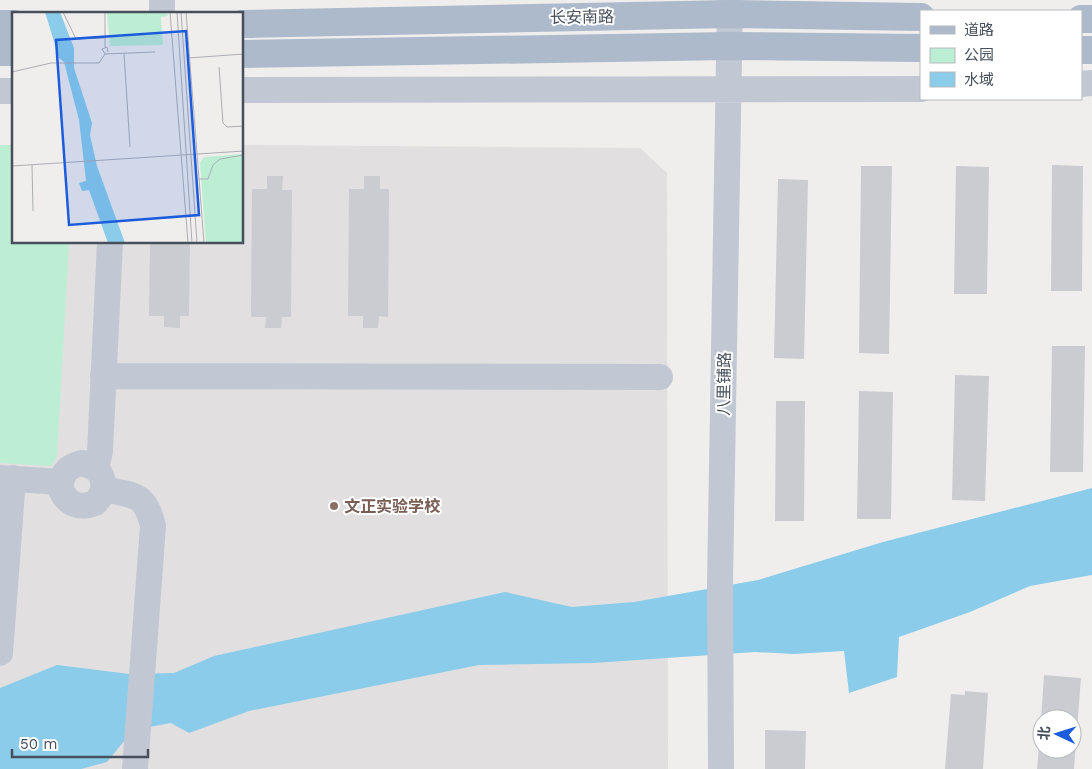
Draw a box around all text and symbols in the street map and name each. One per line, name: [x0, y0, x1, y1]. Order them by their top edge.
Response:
street label: 长安南路: [550, 7, 614, 27]
legend: [920, 10, 1082, 100]
inset map: [12, 12, 244, 244]
text: 道路: [964, 21, 994, 39]
text: 公园: [964, 46, 994, 64]
text: 水域: [964, 71, 994, 89]
street label: 八里铺路: [714, 352, 734, 416]
place label: 文正实验学校: [344, 497, 441, 516]
marker: 文正实验学校: [328, 500, 340, 512]
north arrow: [1032, 709, 1082, 759]
scale bar: [12, 726, 149, 758]
text: 北: [1036, 726, 1053, 741]
text: 50 m: [20, 735, 57, 753]

